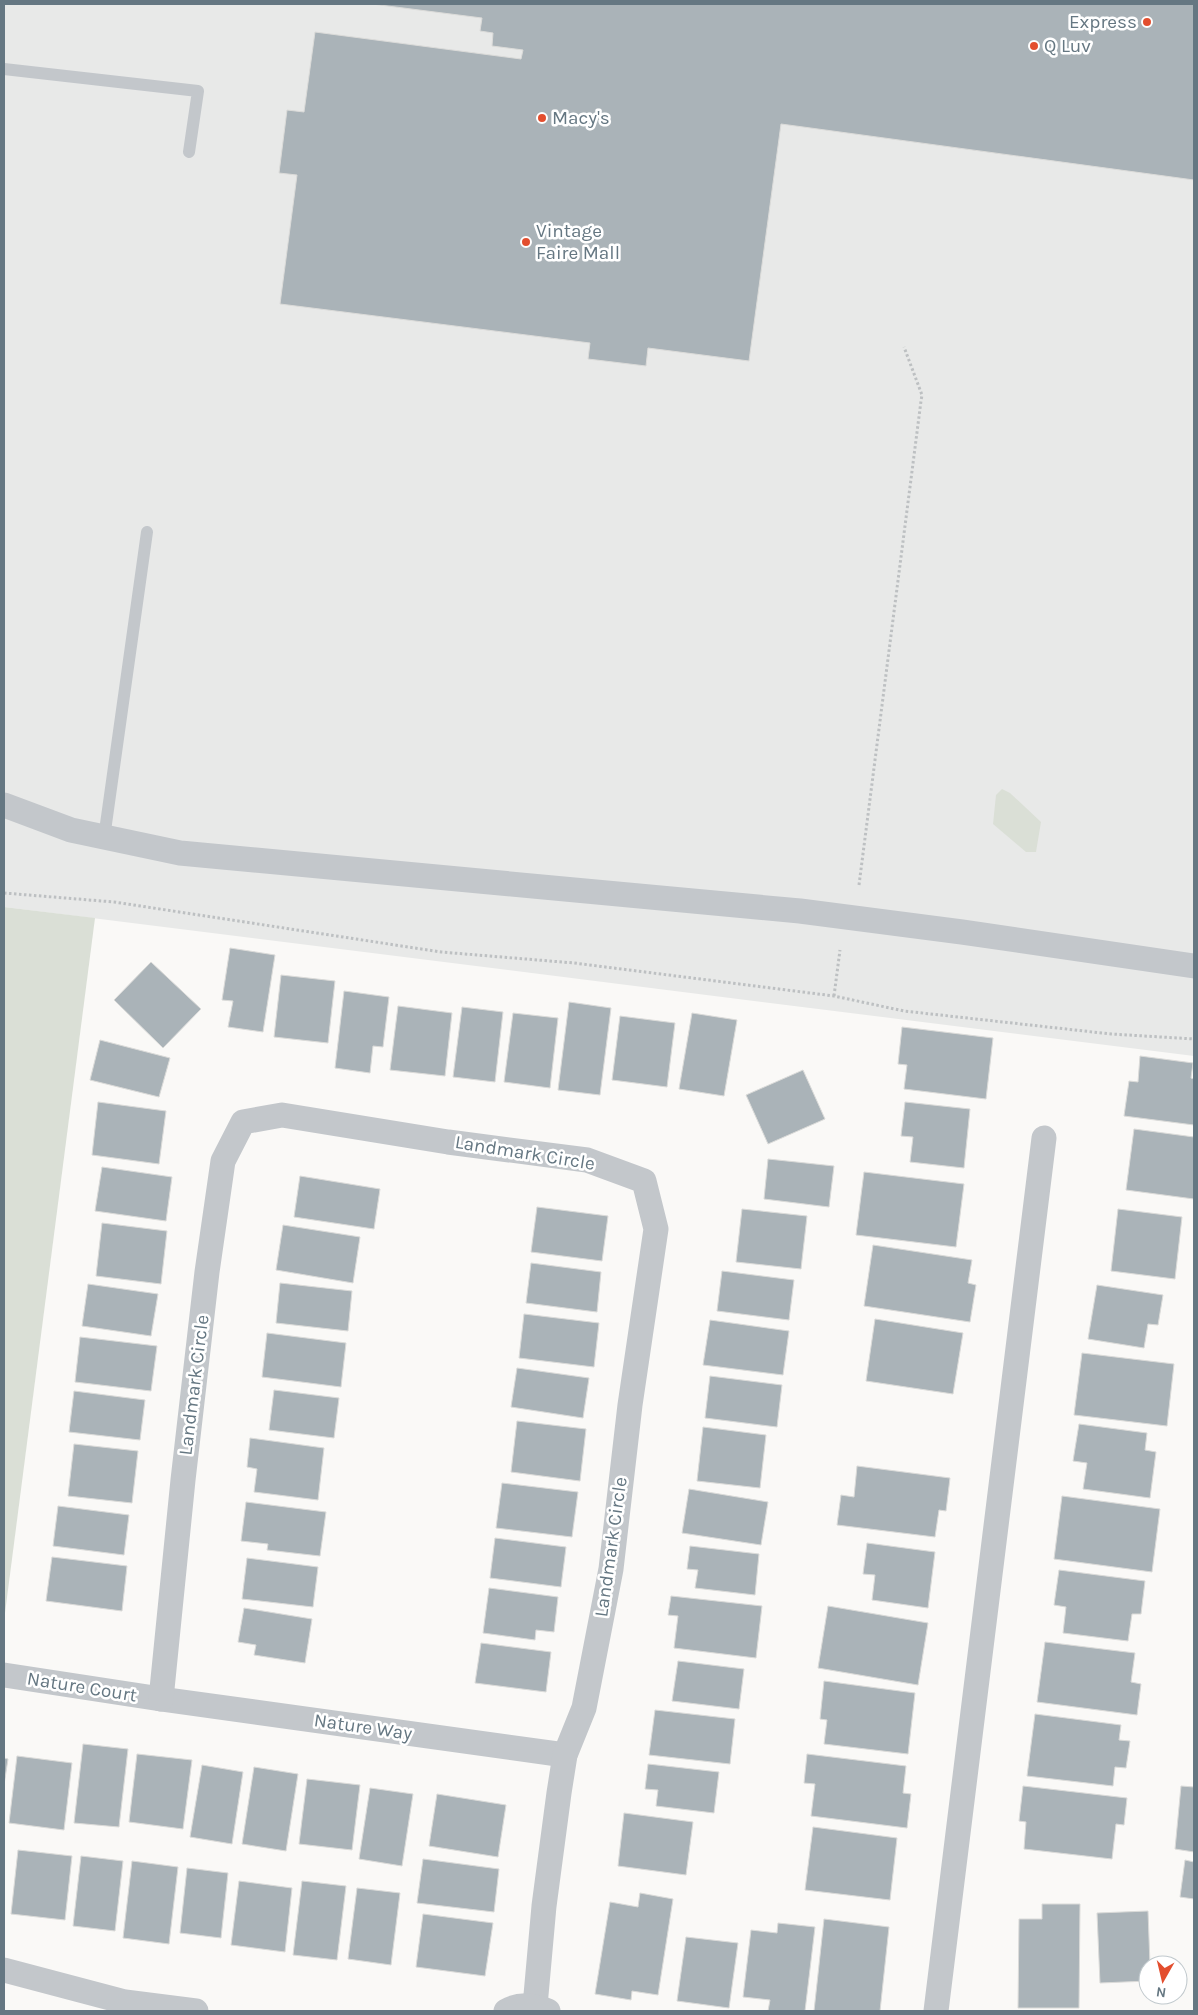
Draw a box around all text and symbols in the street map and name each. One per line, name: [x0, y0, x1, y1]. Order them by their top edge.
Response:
place label: Express: [1069, 11, 1137, 33]
marker: Express: [1141, 16, 1153, 28]
place label: Q Luv: [1044, 35, 1091, 57]
marker: Q Luv: [1028, 40, 1040, 52]
place label: Macy's: [552, 107, 610, 129]
marker: Macy's: [536, 112, 548, 124]
place label: Vintage Faire Mall: [536, 220, 620, 264]
marker: Vintage Faire Mall: [520, 236, 532, 248]
street label: Landmark Circle: [453, 1131, 597, 1175]
street label: Landmark Circle: [174, 1313, 214, 1457]
street label: Landmark Circle: [590, 1475, 632, 1619]
street label: Nature Court: [26, 1667, 138, 1707]
street label: Nature Way: [312, 1709, 414, 1745]
north arrow: [1138, 1955, 1188, 2005]
text: N: [1155, 1983, 1167, 2001]

